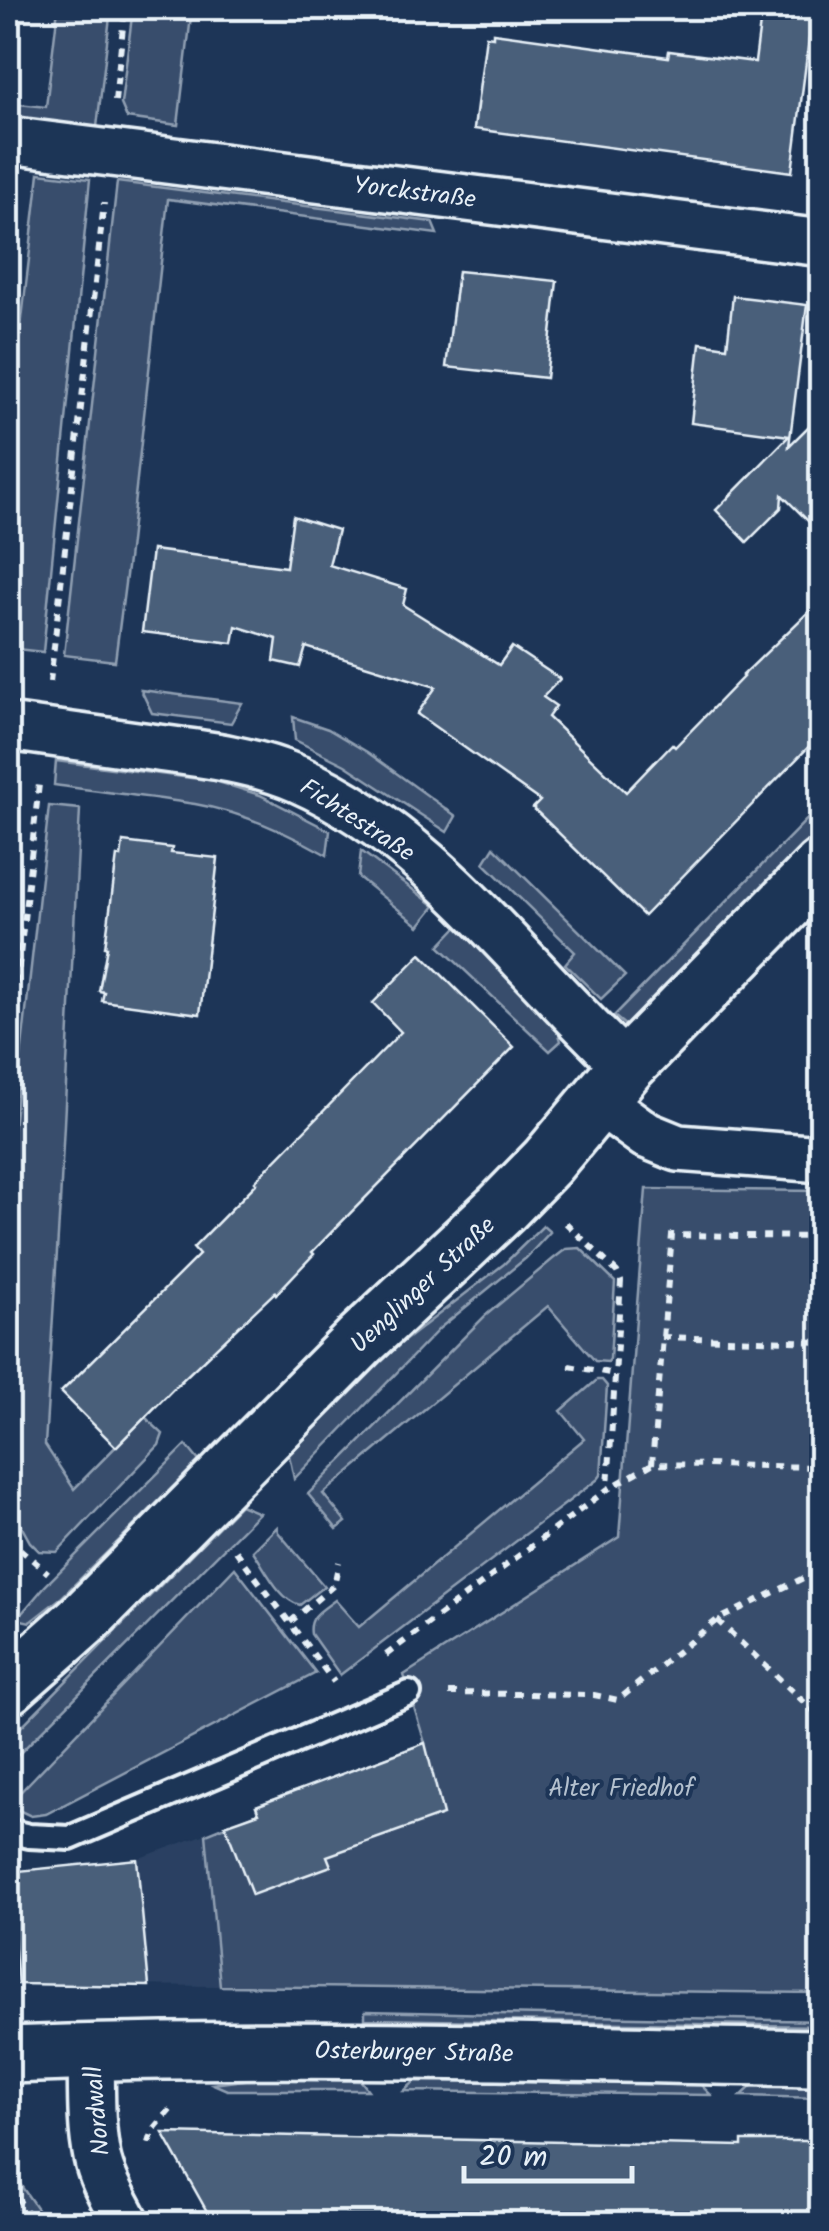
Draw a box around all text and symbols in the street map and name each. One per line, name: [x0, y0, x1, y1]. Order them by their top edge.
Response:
street label: Yorckstraße: [351, 166, 478, 220]
street label: Fichtestraße: [291, 768, 423, 873]
street label: Uenglinger Straße: [341, 1207, 505, 1364]
park label: Alter Friedhof: [548, 1769, 696, 1809]
street label: Osterburger Straße: [314, 2031, 514, 2075]
street label: Nordwall: [74, 2064, 122, 2157]
scale bar: [464, 2121, 632, 2183]
text: 20 m: [479, 2134, 547, 2182]

